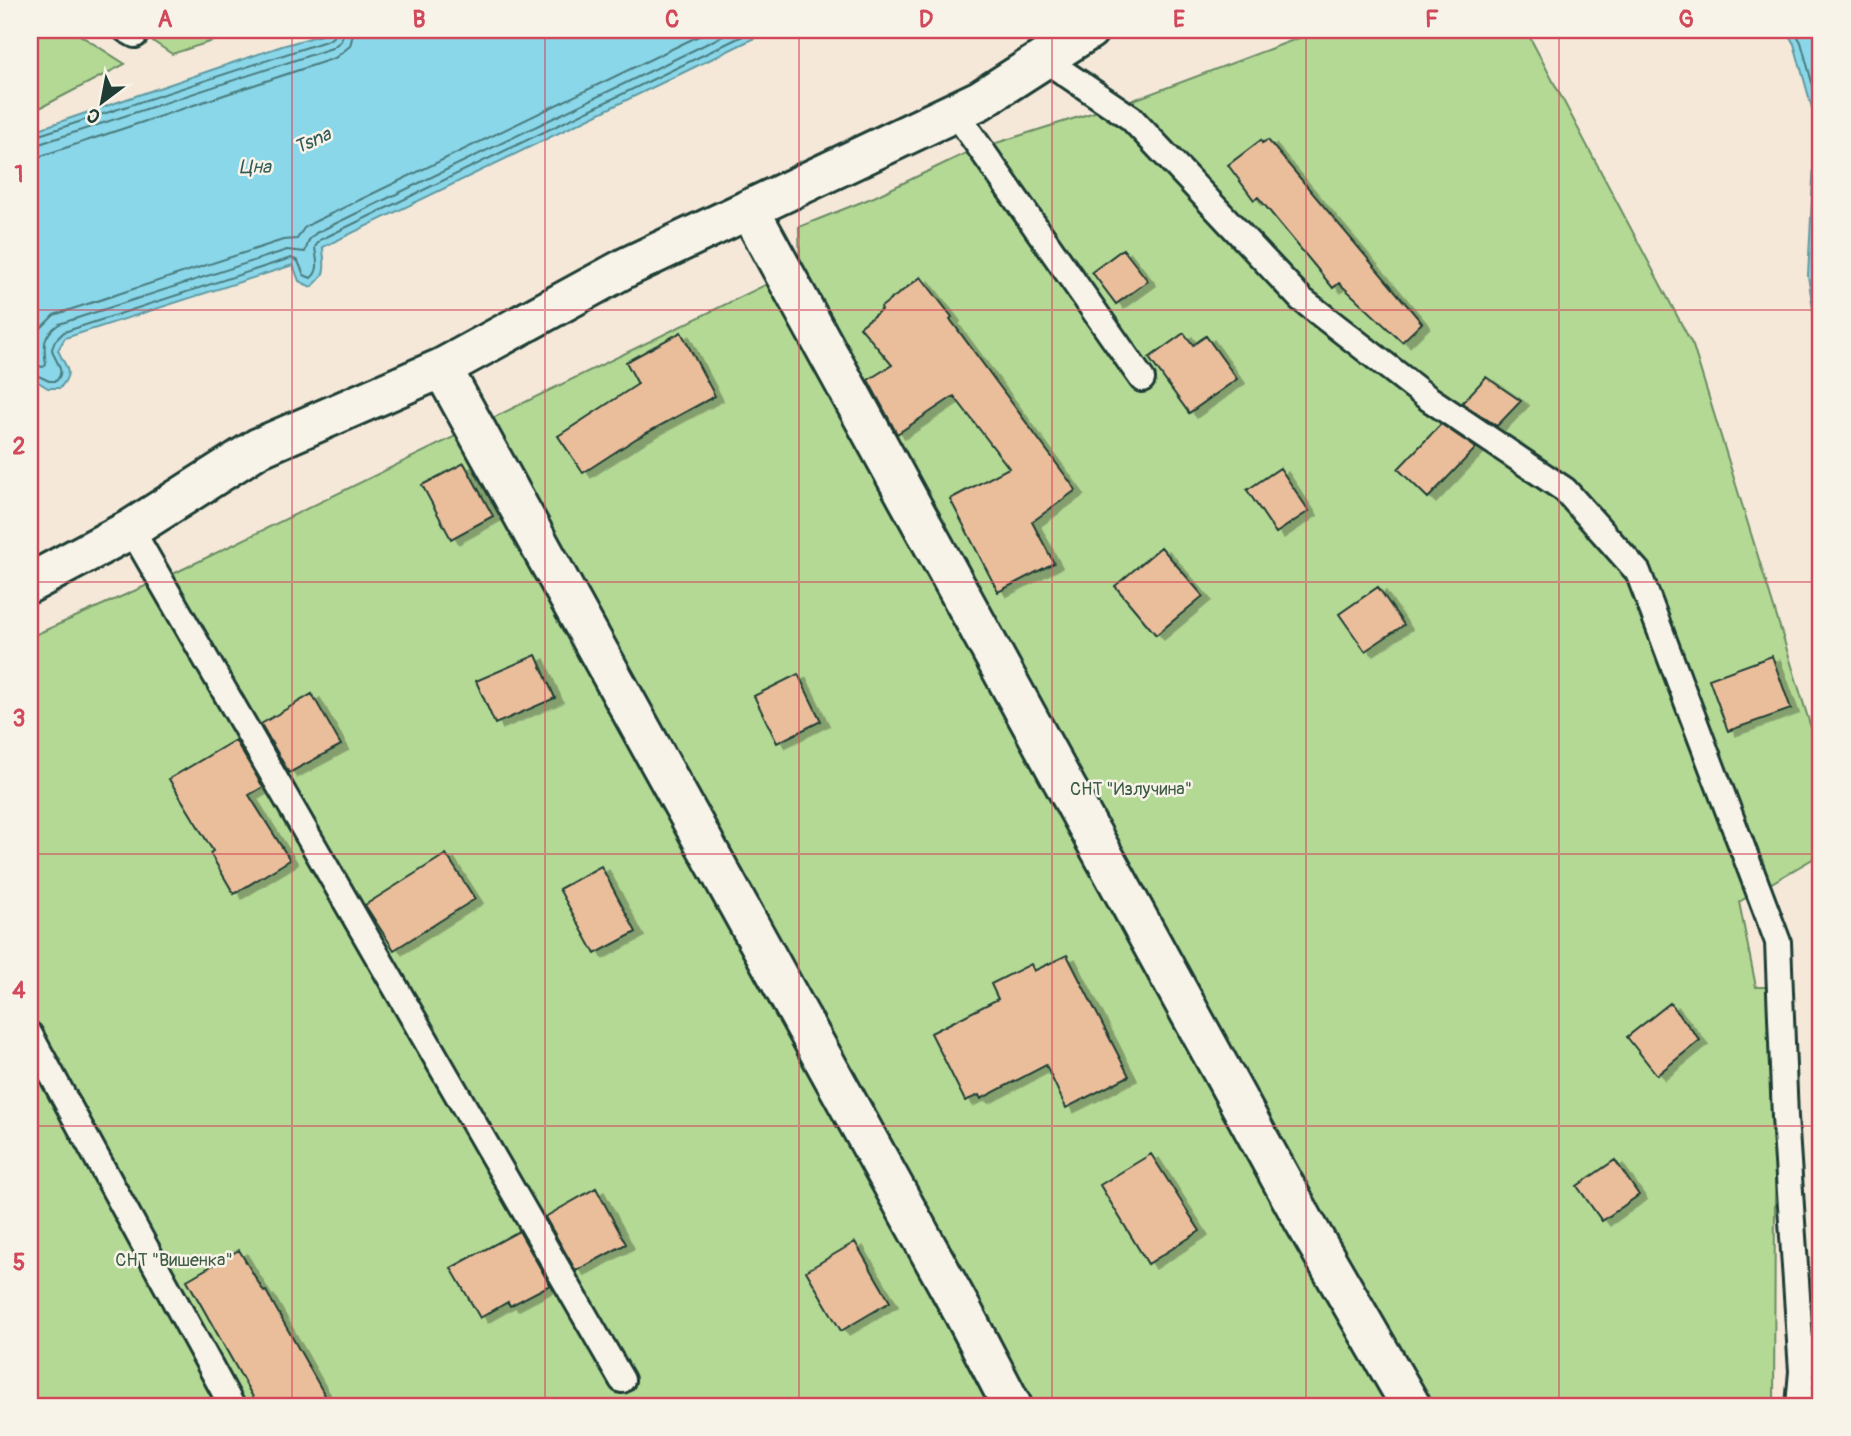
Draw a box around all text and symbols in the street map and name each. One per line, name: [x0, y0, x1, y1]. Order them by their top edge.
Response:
text: A: [158, 5, 173, 34]
text: B: [412, 5, 426, 34]
text: C: [665, 5, 679, 34]
text: D: [919, 5, 933, 34]
text: E: [1173, 5, 1185, 34]
text: F: [1425, 5, 1439, 34]
text: G: [1678, 5, 1694, 34]
north arrow: [66, 66, 136, 136]
text: С: [82, 102, 105, 129]
water label: Tsna: [290, 122, 336, 160]
water label: Цна: [239, 155, 272, 179]
text: 1: [15, 160, 24, 189]
text: 2: [13, 432, 26, 461]
text: 3: [13, 704, 25, 733]
park label: СНТ "Излучина": [1070, 778, 1192, 801]
text: 4: [12, 976, 26, 1005]
text: 5: [13, 1248, 25, 1277]
park label: СНТ "Вишенка": [115, 1249, 233, 1272]

